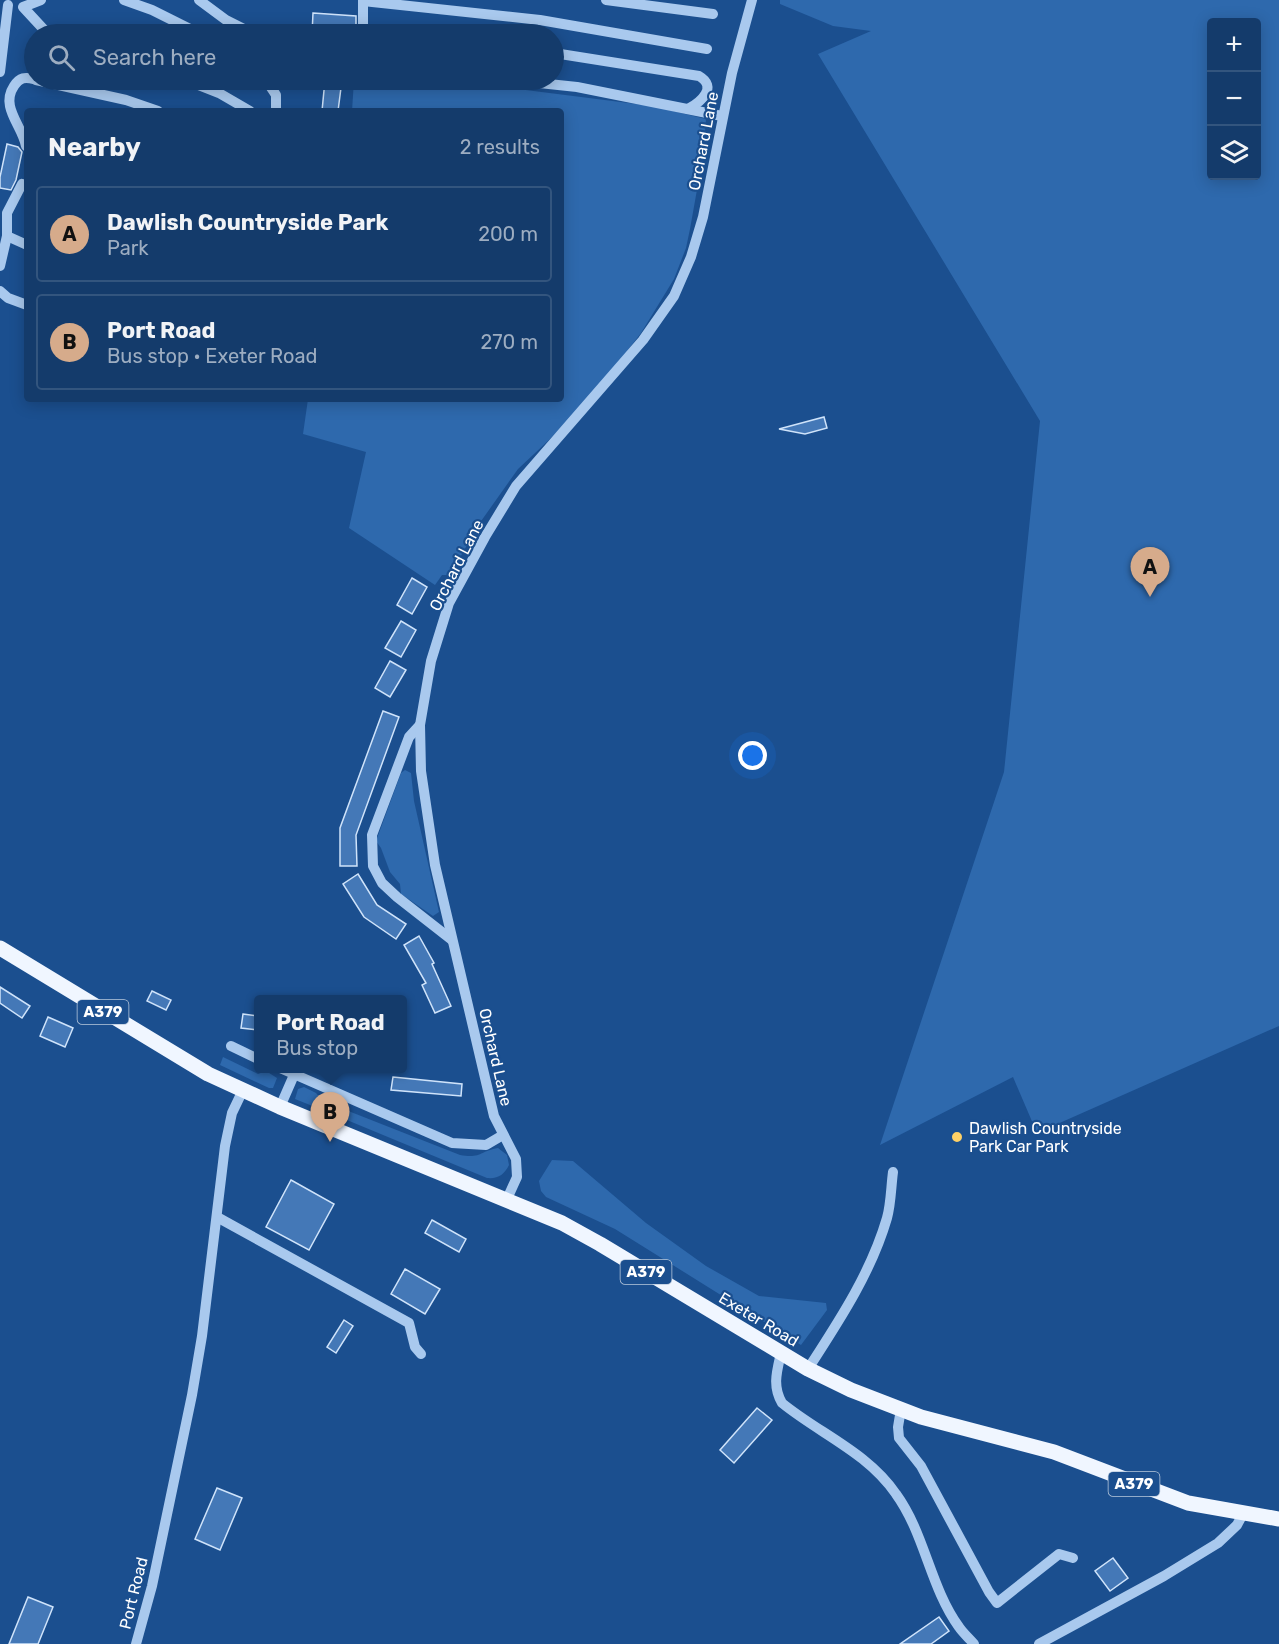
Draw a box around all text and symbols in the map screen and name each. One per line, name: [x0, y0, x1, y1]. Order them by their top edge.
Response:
map controls: [1207, 18, 1261, 180]
button: +: [1207, 18, 1261, 72]
search box: [24, 24, 564, 90]
icon: search: [45, 41, 78, 74]
text: Search here: [93, 44, 216, 71]
button: −: [1207, 72, 1261, 126]
street label: Orchard Lane: [685, 90, 722, 192]
button: layers: [1207, 126, 1261, 180]
text: Nearby: [48, 132, 141, 163]
text: 2 results: [460, 135, 540, 159]
text: Dawlish Countryside Park: [107, 209, 388, 236]
text: A: [62, 222, 77, 246]
text: 200 m: [478, 222, 538, 246]
text: Park: [107, 236, 149, 260]
text: Port Road: [107, 317, 215, 344]
text: B: [62, 330, 77, 354]
text: 270 m: [481, 330, 538, 354]
text: Bus stop · Exeter Road: [107, 344, 318, 368]
street label: Orchard Lane: [425, 516, 488, 614]
pin: A: [1130, 548, 1170, 597]
your location: [738, 741, 767, 770]
popup: [254, 995, 407, 1073]
road number: A379: [78, 1000, 128, 1024]
street label: Orchard Lane: [475, 1006, 516, 1108]
text: Port Road: [276, 1009, 385, 1036]
text: Bus stop: [276, 1036, 358, 1060]
pin: B: [310, 1092, 350, 1142]
place label: Dawlish Countryside Park Car Park: [969, 1119, 1122, 1156]
marker: Dawlish Countryside Park Car Park: [950, 1130, 964, 1144]
road number: A379: [620, 1260, 672, 1284]
street label: Exeter Road: [715, 1288, 802, 1351]
road number: A379: [1108, 1472, 1160, 1496]
street label: Port Road: [115, 1555, 152, 1631]

